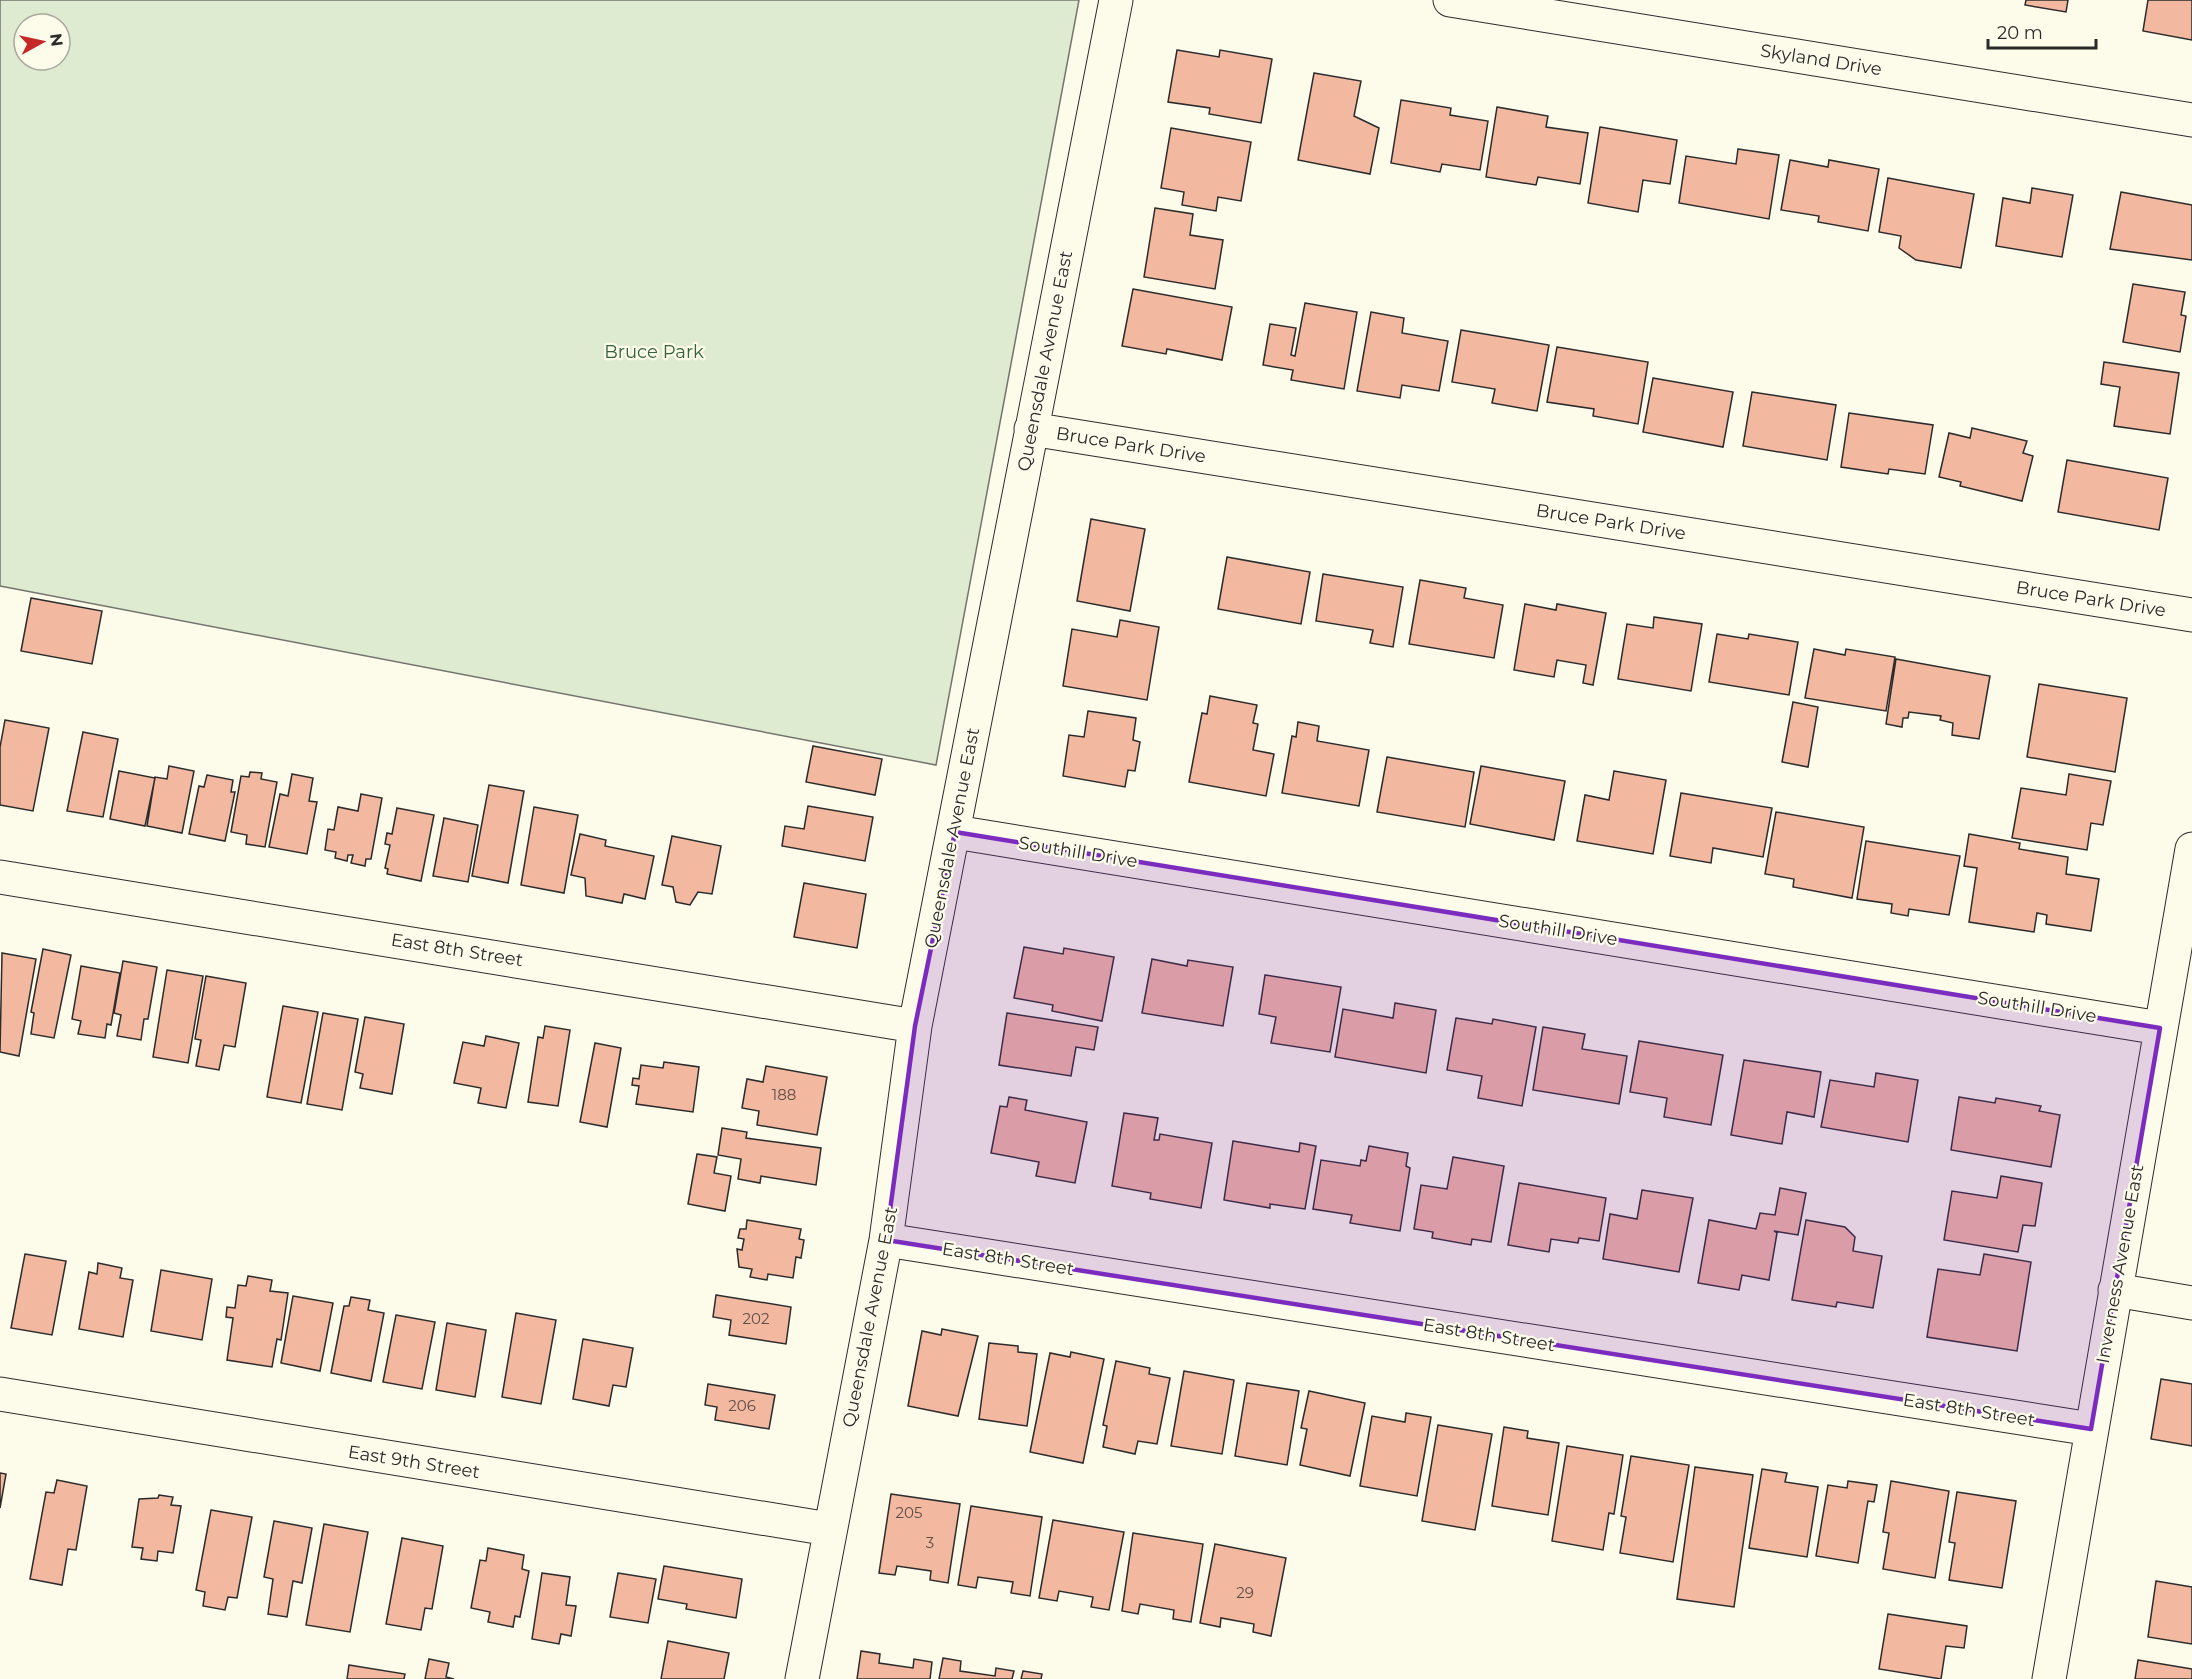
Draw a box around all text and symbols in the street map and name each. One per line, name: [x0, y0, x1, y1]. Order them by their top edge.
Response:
north arrow: [12, 12, 72, 72]
scale bar: [1988, 12, 2096, 50]
text: 20 m: [1997, 22, 2043, 44]
text: N: [46, 32, 67, 48]
street label: Skyland Drive: [1759, 40, 1884, 80]
street label: Queensdale Avenue East: [1013, 249, 1077, 473]
park label: Bruce Park: [604, 341, 704, 363]
street label: Bruce Park Drive: [1054, 422, 1208, 468]
street label: Bruce Park Drive: [1534, 499, 1688, 545]
street label: Bruce Park Drive: [2014, 576, 2168, 622]
street label: Queensdale Avenue East: [920, 726, 984, 950]
street label: Southill Drive: [1017, 832, 1139, 872]
street label: Southill Drive: [1497, 910, 1619, 950]
street label: East 8th Street: [389, 929, 525, 971]
street label: Southill Drive: [1976, 987, 2098, 1027]
house number: 188: [772, 1085, 796, 1104]
street label: Inverness Avenue East: [2092, 1163, 2148, 1365]
street label: Queensdale Avenue East: [838, 1205, 902, 1429]
street label: East 8th Street: [940, 1238, 1076, 1280]
house number: 202: [743, 1309, 769, 1328]
street label: East 8th Street: [1421, 1314, 1557, 1356]
street label: East 8th Street: [1901, 1389, 2037, 1431]
house number: 206: [728, 1396, 756, 1415]
street label: East 9th Street: [347, 1441, 481, 1483]
house number: 205: [896, 1503, 922, 1522]
house number: 3: [926, 1533, 934, 1552]
house number: 29: [1236, 1583, 1254, 1602]

